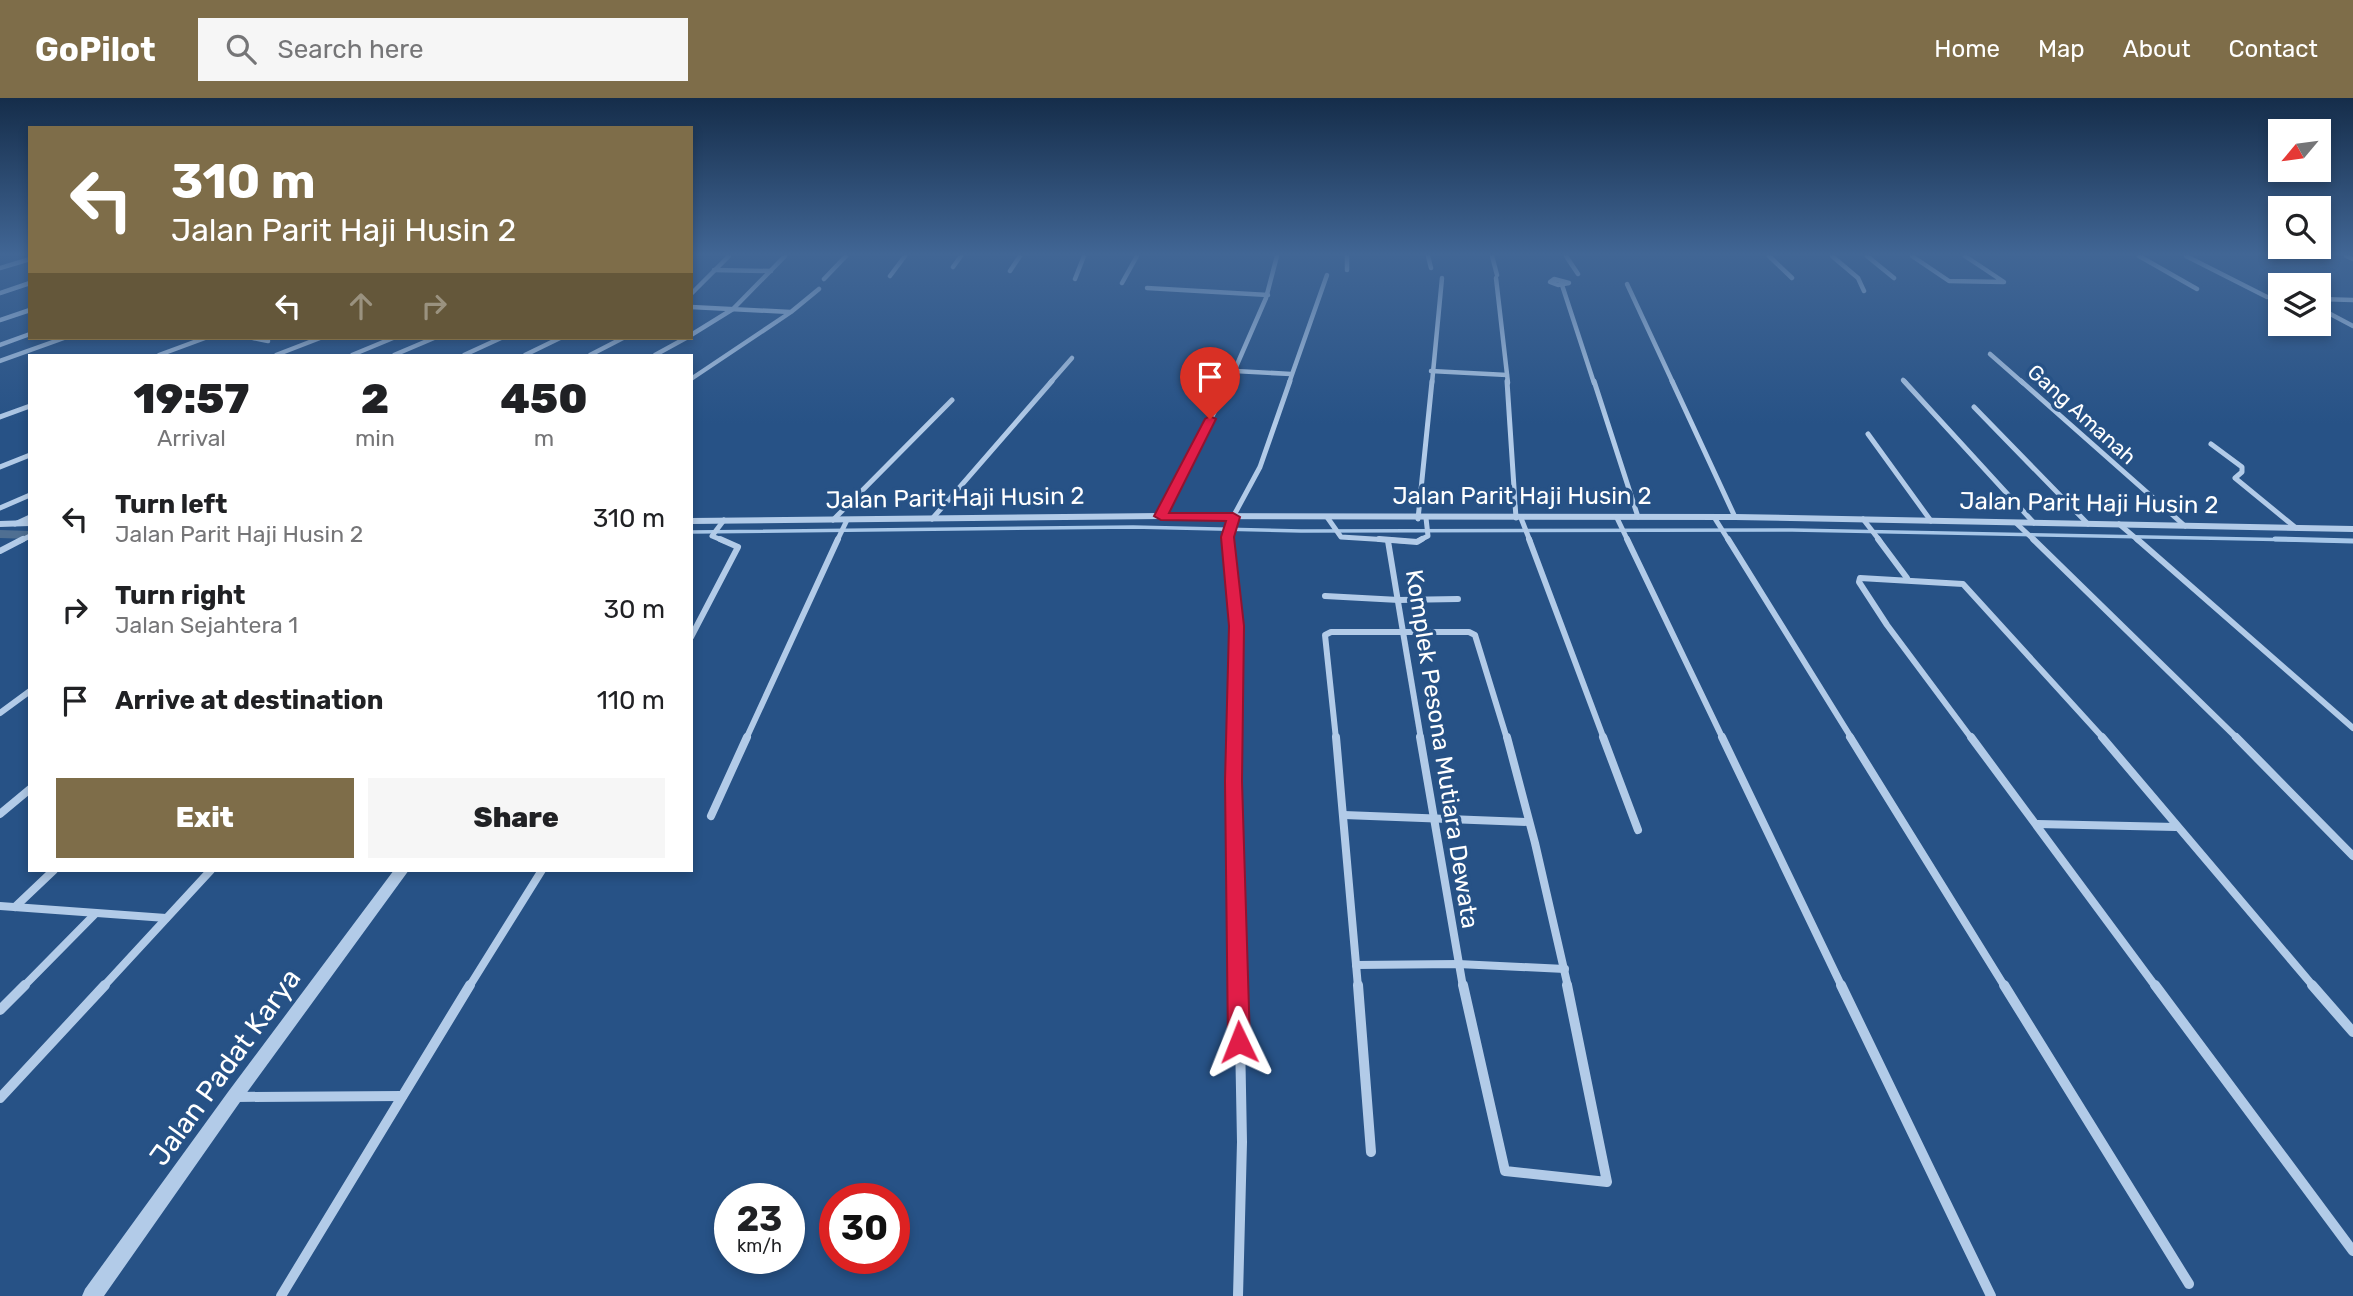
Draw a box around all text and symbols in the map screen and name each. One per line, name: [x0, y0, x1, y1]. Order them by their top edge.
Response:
search box: [198, 18, 688, 81]
text: GoPilot: [35, 30, 156, 69]
icon: search: [222, 30, 260, 68]
text: Search here: [278, 34, 423, 65]
text: Home: [1934, 35, 2000, 63]
text: Map: [2038, 35, 2085, 63]
text: About: [2123, 35, 2191, 63]
text: Contact: [2229, 35, 2318, 63]
north arrow: [2268, 119, 2331, 182]
map controls: [2268, 119, 2331, 336]
text: 310 m: [171, 152, 316, 210]
icon: left: [56, 154, 147, 245]
button: search: [2268, 196, 2331, 259]
text: Jalan Parit Haji Husin 2: [171, 211, 516, 249]
button: layers: [2268, 273, 2331, 336]
icon: left: [269, 287, 307, 325]
icon: ahead: [342, 287, 380, 325]
icon: right: [415, 287, 453, 325]
pin: [1180, 347, 1240, 419]
icon: arrive: [1191, 358, 1229, 396]
street label: Gang Amanah: [2023, 359, 2141, 469]
text: 19:57: [133, 374, 249, 424]
text: 2: [361, 374, 389, 424]
text: 450: [500, 374, 588, 424]
text: Arrival: [157, 424, 226, 452]
text: min: [355, 424, 395, 452]
text: m: [534, 424, 554, 452]
street label: Jalan Parit Haji Husin 2: [825, 482, 1085, 514]
street label: Jalan Parit Haji Husin 2: [1392, 482, 1652, 510]
street label: Jalan Parit Haji Husin 2: [1959, 487, 2219, 519]
text: Turn left: [115, 489, 227, 520]
icon: left: [56, 500, 94, 538]
text: 310 m: [593, 503, 665, 534]
text: Jalan Parit Haji Husin 2: [115, 520, 363, 548]
street label: Komplek Pesona Mutiara Dewata: [1400, 567, 1484, 931]
text: Turn right: [115, 580, 245, 611]
icon: right: [56, 591, 94, 629]
text: 30 m: [603, 594, 665, 625]
text: Jalan Sejahtera 1: [115, 611, 298, 639]
icon: arrive: [56, 682, 94, 720]
text: Arrive at destination: [115, 685, 383, 716]
text: 110 m: [597, 685, 665, 716]
button: Exit: [56, 778, 354, 858]
button: Share: [368, 778, 665, 858]
street label: Jalan Padat Karya: [143, 962, 307, 1172]
position arrow: [1202, 1005, 1276, 1079]
speed limit sign: 30: [819, 1183, 910, 1274]
text: 23: [737, 1198, 782, 1240]
text: km/h: [737, 1235, 782, 1257]

